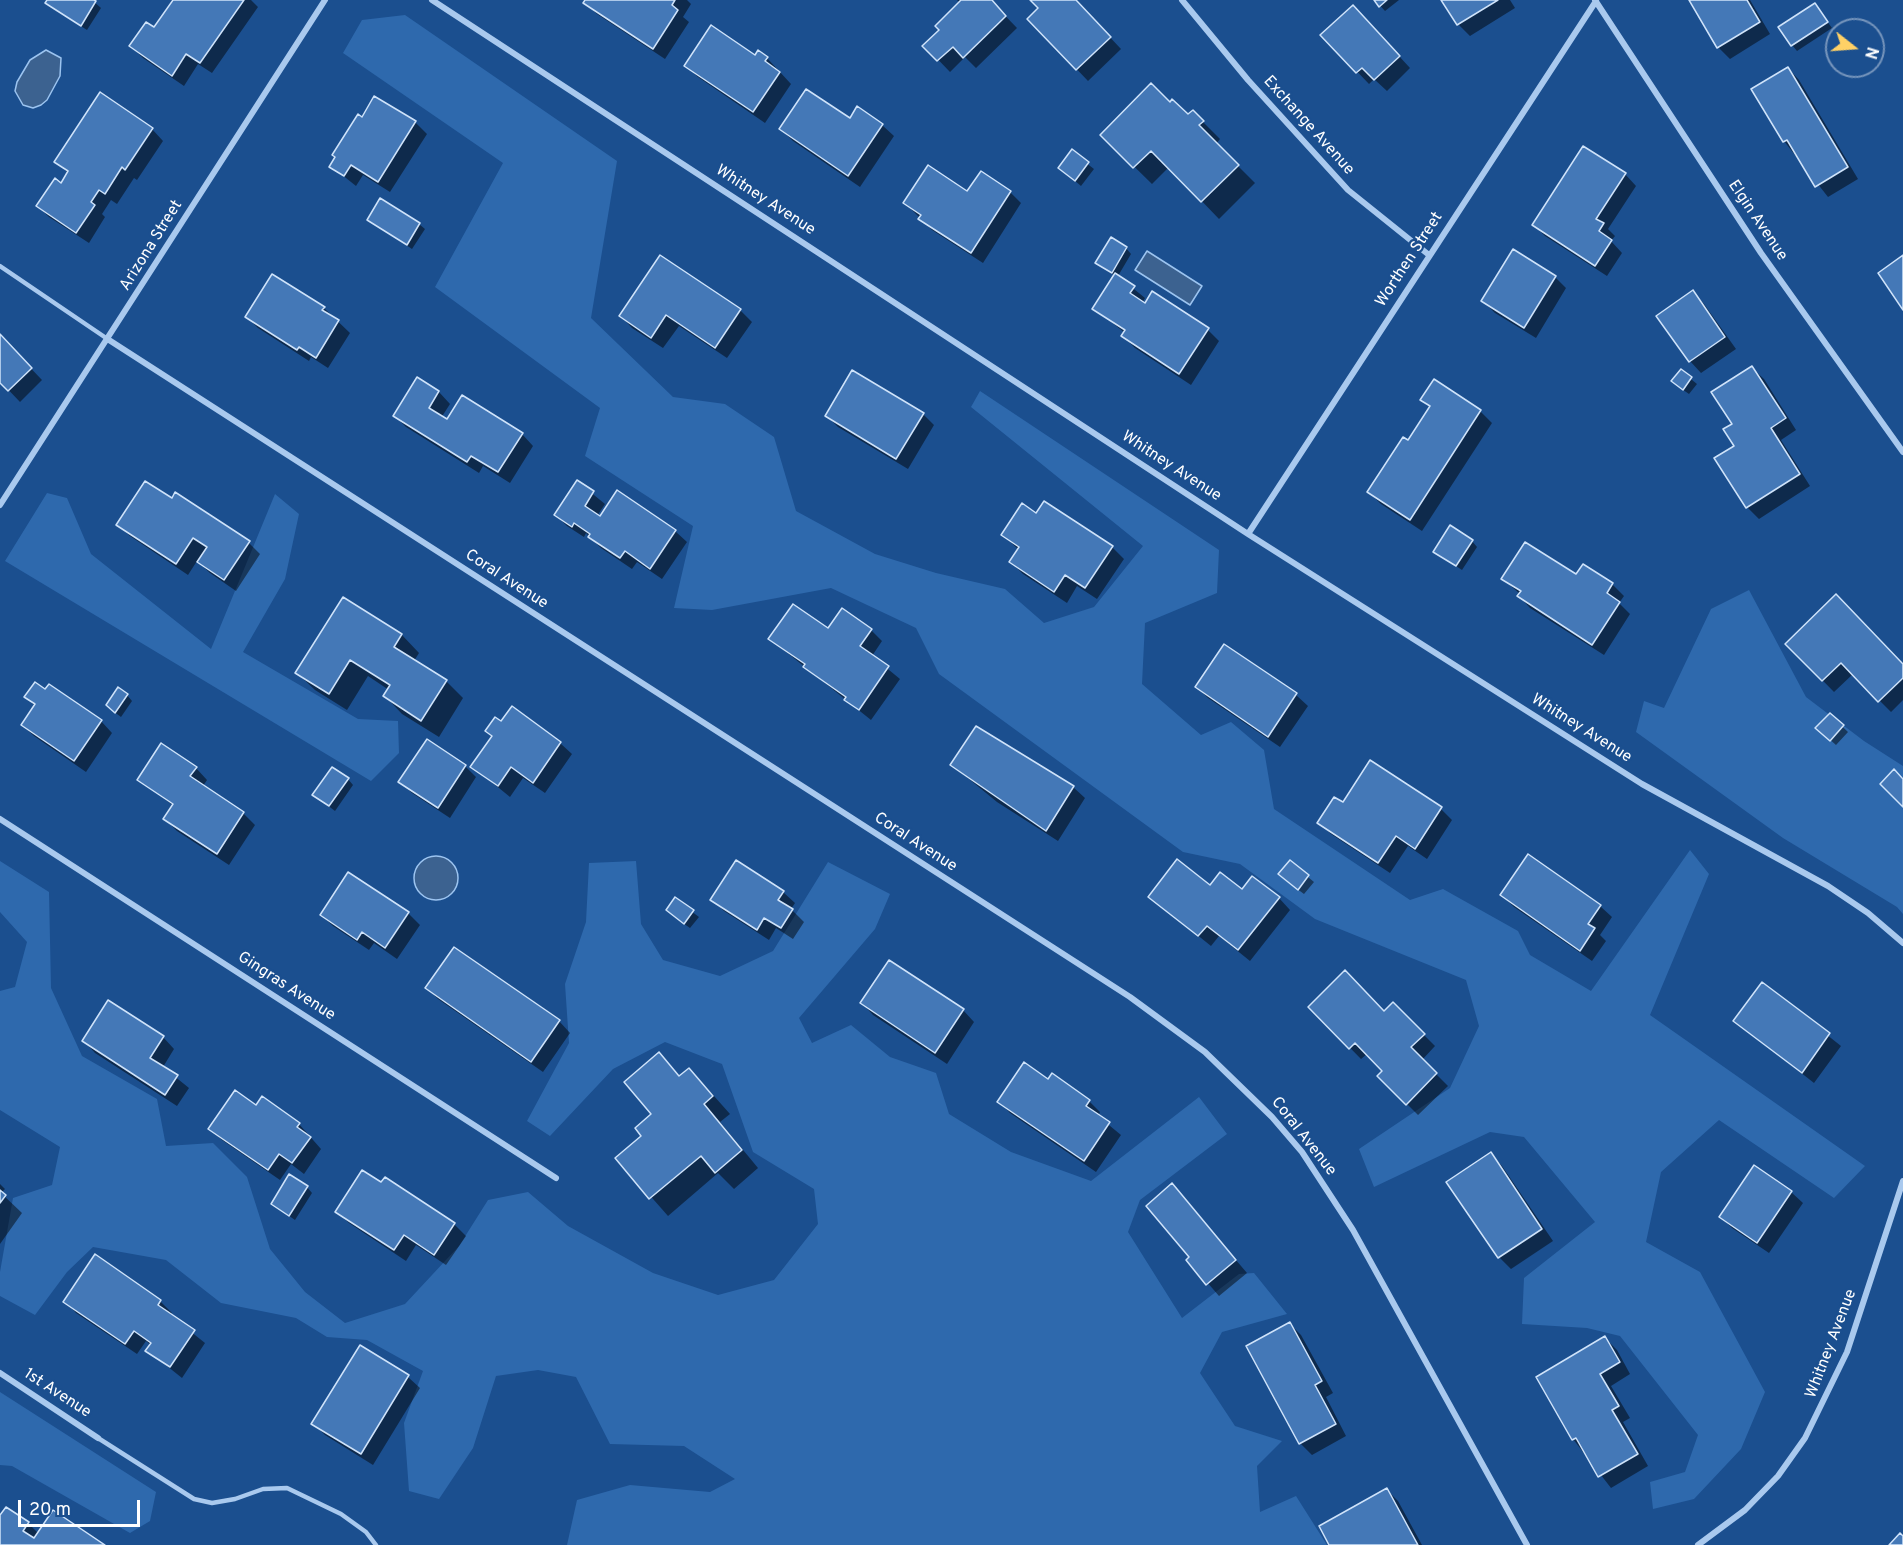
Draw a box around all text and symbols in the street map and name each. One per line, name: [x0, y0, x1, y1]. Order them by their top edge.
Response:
north arrow: [1825, 18, 1885, 78]
text: N: [1859, 44, 1882, 61]
street label: Exchange Avenue: [1258, 72, 1358, 180]
street label: Whitney Avenue: [711, 162, 819, 240]
street label: Elgin Avenue: [1723, 177, 1791, 265]
street label: Arizona Street: [117, 197, 187, 295]
street label: Worthen Street: [1372, 209, 1448, 311]
street label: Whitney Avenue: [1117, 428, 1225, 506]
street label: Coral Avenue: [461, 546, 551, 614]
street label: Whitney Avenue: [1527, 690, 1635, 768]
street label: Coral Avenue: [870, 809, 960, 877]
street label: Gingras Avenue: [234, 948, 338, 1026]
street label: Coral Avenue: [1266, 1094, 1340, 1180]
street label: Whitney Avenue: [1802, 1287, 1862, 1401]
street label: 1st Avenue: [20, 1365, 94, 1423]
scale bar: [21, 1488, 142, 1526]
text: 20 m: [29, 1499, 71, 1522]

